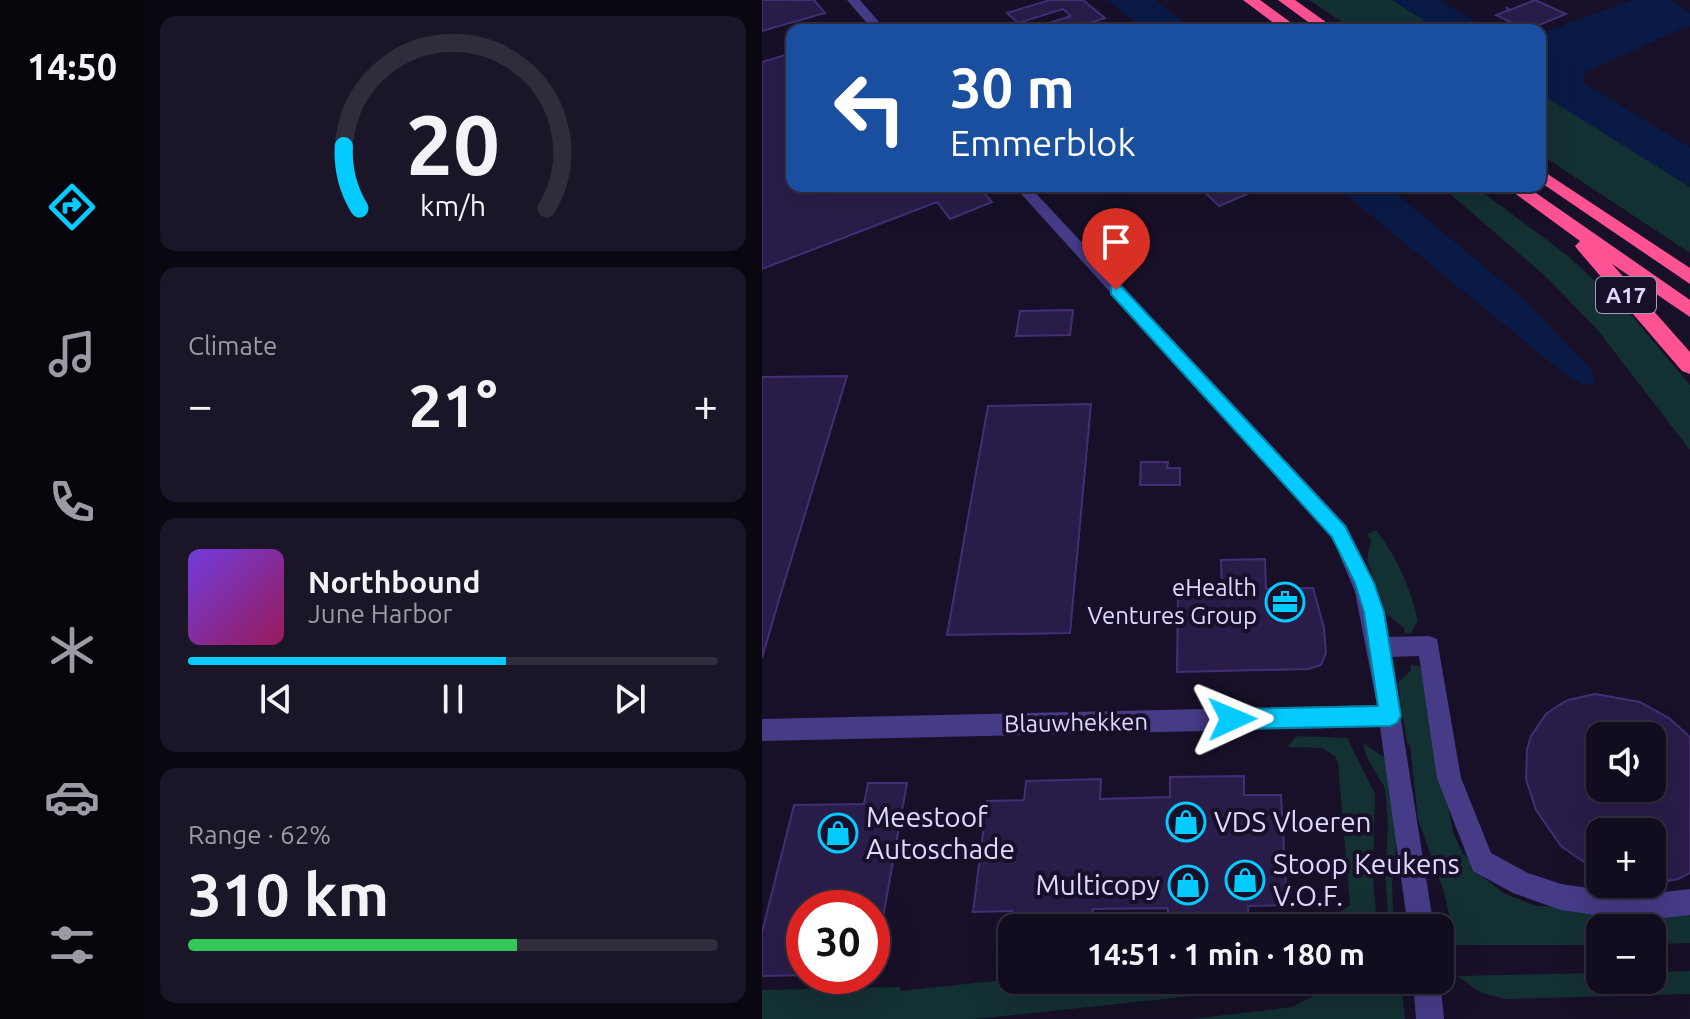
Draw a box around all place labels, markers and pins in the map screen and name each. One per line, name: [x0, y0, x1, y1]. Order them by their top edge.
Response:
pin: [1082, 208, 1150, 290]
place label: eHealth Ventures Group: [1088, 574, 1257, 629]
office icon: eHealth Ventures Group: [1264, 581, 1306, 623]
place label: Meestoof Autoschade: [866, 801, 1015, 864]
shop icon: VDS Vloeren: [1165, 801, 1207, 843]
place label: VDS Vloeren: [1214, 806, 1372, 837]
shop icon: Meestoof Autoschade: [817, 812, 859, 854]
place label: Stoop Keukens V.O.F.: [1273, 848, 1460, 911]
shop icon: Stoop Keukens V.O.F.: [1224, 859, 1266, 901]
shop icon: Multicopy: [1167, 864, 1209, 906]
place label: Multicopy: [1035, 869, 1160, 900]

